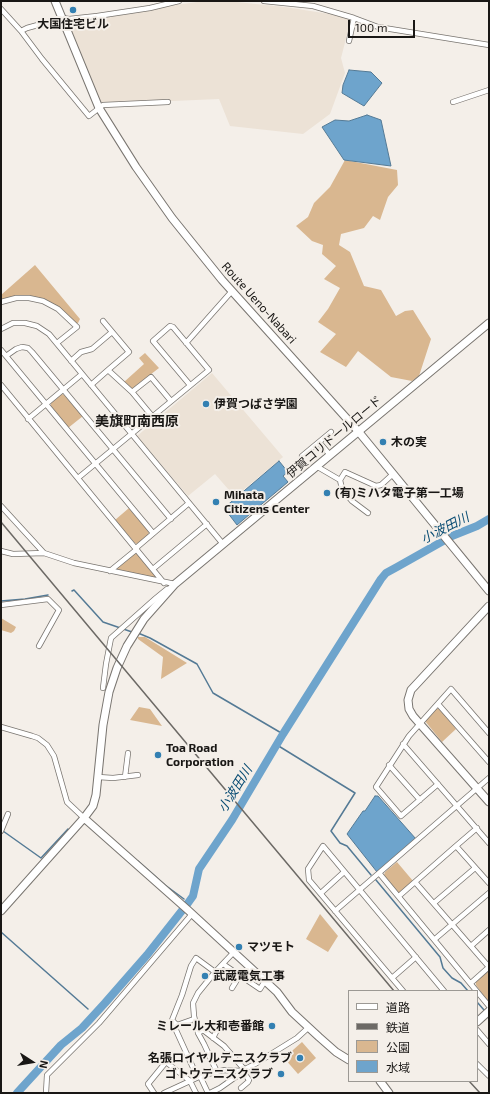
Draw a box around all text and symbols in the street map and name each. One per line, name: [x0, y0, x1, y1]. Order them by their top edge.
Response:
marker: 大国住宅ビル: [68, 5, 78, 15]
scale bar: [350, 12, 417, 38]
place label: 大国住宅ビル: [37, 17, 109, 31]
text: 100 m: [355, 20, 387, 34]
street label: Route Ueno-Nabari: [219, 259, 299, 347]
street label: 伊賀コリドールロード: [283, 393, 385, 481]
place label: 伊賀つばさ学園: [214, 397, 298, 411]
marker: 伊賀つばさ学園: [201, 399, 211, 409]
district label: 美旗町南西原: [95, 413, 179, 429]
place label: 木の実: [391, 435, 427, 449]
marker: 木の実: [378, 437, 388, 447]
place label: (有)ミハタ電子第一工場: [335, 486, 464, 500]
place label: Mihata Citizens Center: [224, 488, 310, 516]
marker: (有)ミハタ電子第一工場: [322, 488, 332, 498]
marker: Mihata Citizens Center: [211, 497, 221, 507]
water label: 小波田川: [418, 509, 472, 547]
place label: Toa Road Corporation: [166, 741, 234, 769]
marker: Toa Road Corporation: [153, 750, 163, 760]
water label: 小波田川: [215, 763, 255, 815]
place label: マツモト: [247, 940, 295, 954]
marker: マツモト: [234, 942, 244, 952]
place label: 武蔵電気工事: [213, 969, 285, 983]
marker: 武蔵電気工事: [200, 971, 210, 981]
legend: [348, 990, 478, 1082]
text: 道路: [386, 1000, 410, 1014]
place label: ミレール大和壱番館: [156, 1019, 264, 1033]
text: 鉄道: [386, 1020, 410, 1034]
marker: ミレール大和壱番館: [267, 1021, 277, 1031]
text: 公園: [386, 1040, 410, 1054]
north arrow: [12, 1042, 52, 1082]
place label: 名張ロイヤルテニスクラブ: [148, 1051, 292, 1065]
marker: 名張ロイヤルテニスクラブ: [295, 1053, 305, 1063]
text: N: [37, 1059, 51, 1070]
text: 水域: [386, 1060, 410, 1074]
place label: ゴトウテニスクラブ: [165, 1067, 273, 1081]
marker: ゴトウテニスクラブ: [276, 1069, 286, 1079]

